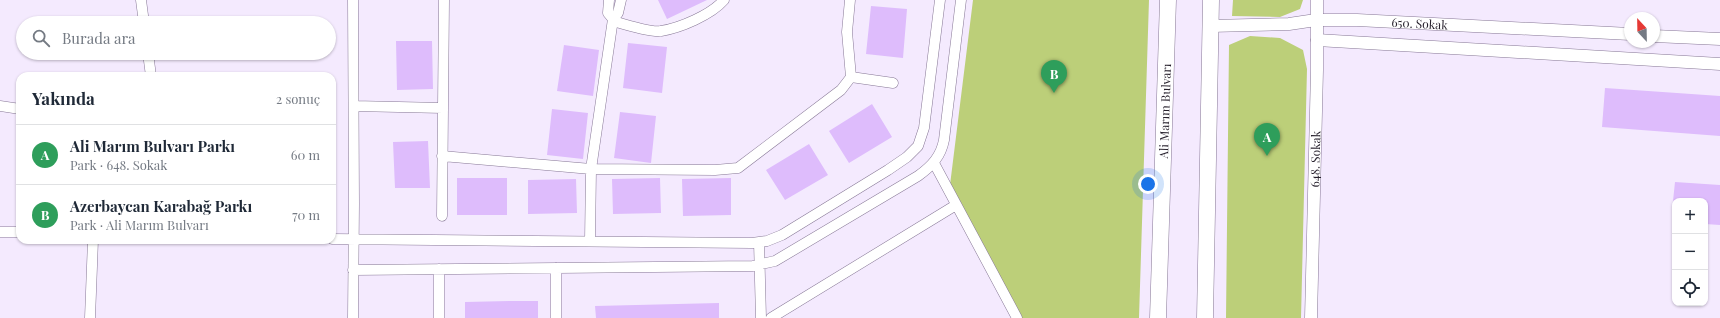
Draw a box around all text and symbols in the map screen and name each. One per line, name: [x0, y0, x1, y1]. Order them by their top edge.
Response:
north arrow: [1624, 12, 1660, 48]
street label: 650. Sokak: [1391, 14, 1449, 33]
search box: [16, 16, 336, 60]
icon: search: [30, 27, 52, 49]
text: Burada ara: [62, 28, 136, 48]
pin: B: [1041, 60, 1067, 93]
street label: Ali Marım Bulvarı: [1155, 63, 1174, 160]
text: Yakında: [32, 87, 95, 109]
text: 2 sonuç: [276, 90, 320, 107]
pin: A: [1254, 123, 1280, 156]
street label: 648. Sokak: [1306, 130, 1324, 187]
text: Ali Marım Bulvarı Parkı: [70, 136, 235, 156]
text: A: [41, 146, 49, 163]
text: 60 m: [291, 146, 320, 163]
text: Park · 648. Sokak: [70, 156, 168, 173]
your location: [1138, 174, 1158, 194]
text: Azerbaycan Karabağ Parkı: [70, 196, 252, 216]
map controls: [1672, 198, 1708, 306]
button: +: [1672, 198, 1708, 234]
text: B: [41, 206, 49, 223]
text: 70 m: [292, 206, 320, 223]
text: Park · Ali Marım Bulvarı: [70, 216, 209, 233]
button: −: [1672, 234, 1708, 270]
button: locate: [1672, 270, 1708, 306]

